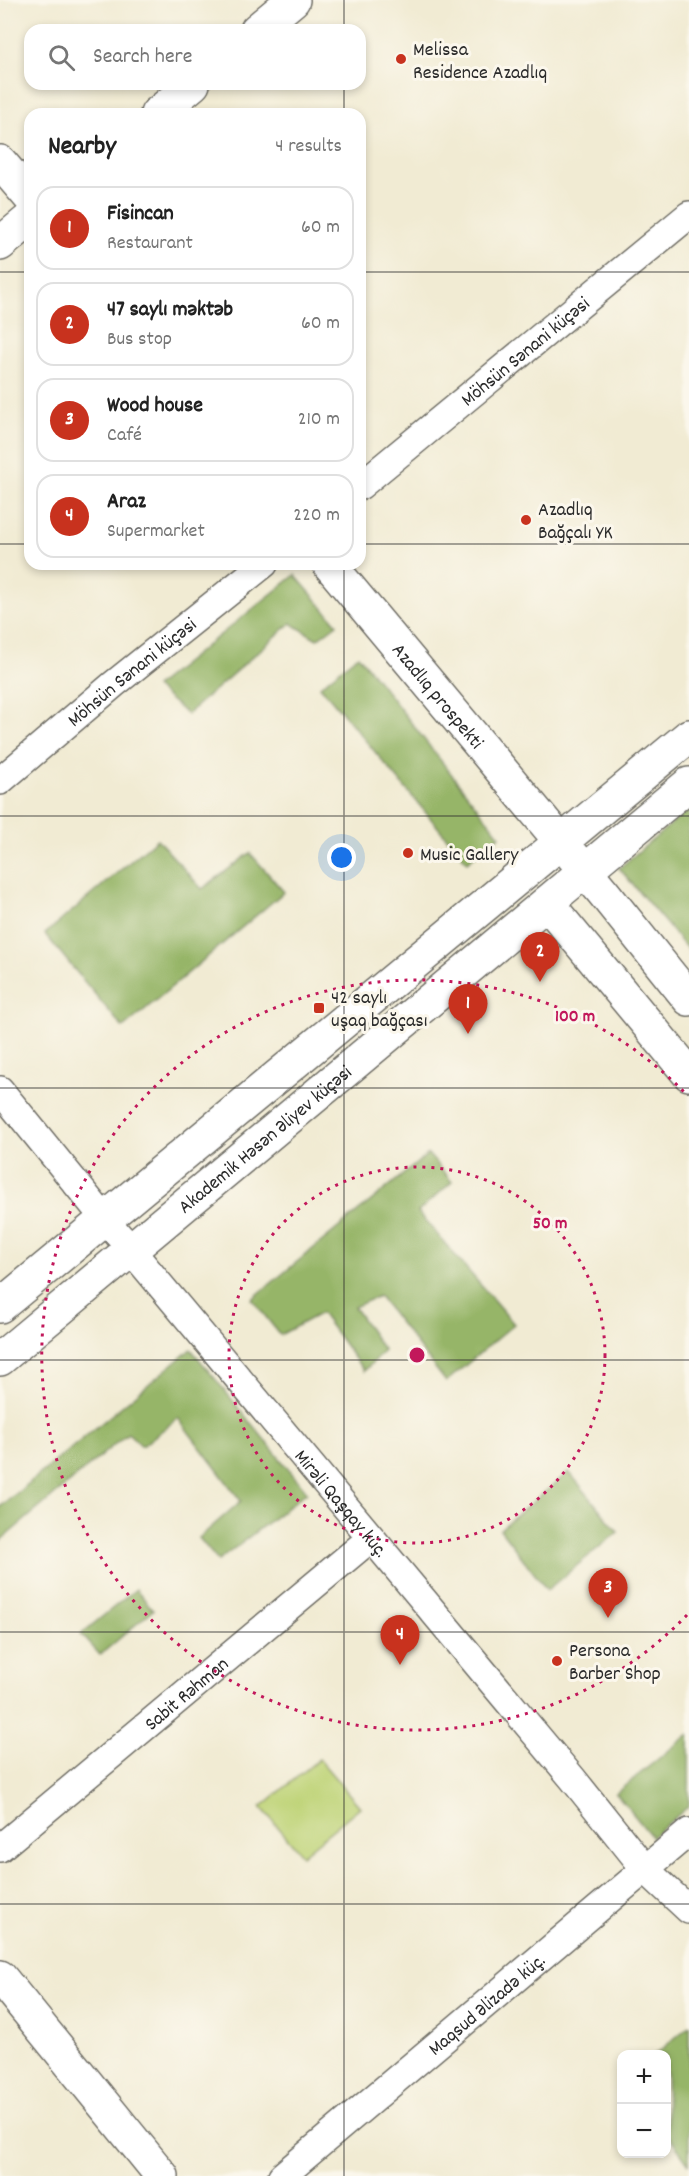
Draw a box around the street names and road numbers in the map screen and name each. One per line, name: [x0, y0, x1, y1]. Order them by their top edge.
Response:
street label: Möhsün Sənani küçəsi: [456, 291, 597, 414]
street label: Möhsün Sənani küçəsi: [62, 612, 204, 735]
street label: Azadlıq prospekti: [384, 638, 489, 756]
street label: Akademik Həsən Əliyev küçəsi: [173, 1060, 359, 1222]
street label: Mirəli Qaşqay küç.: [286, 1444, 393, 1565]
street label: Sabit Rəhman: [139, 1652, 236, 1739]
street label: Maqsud Əlizadə küç.: [423, 1948, 553, 2064]

